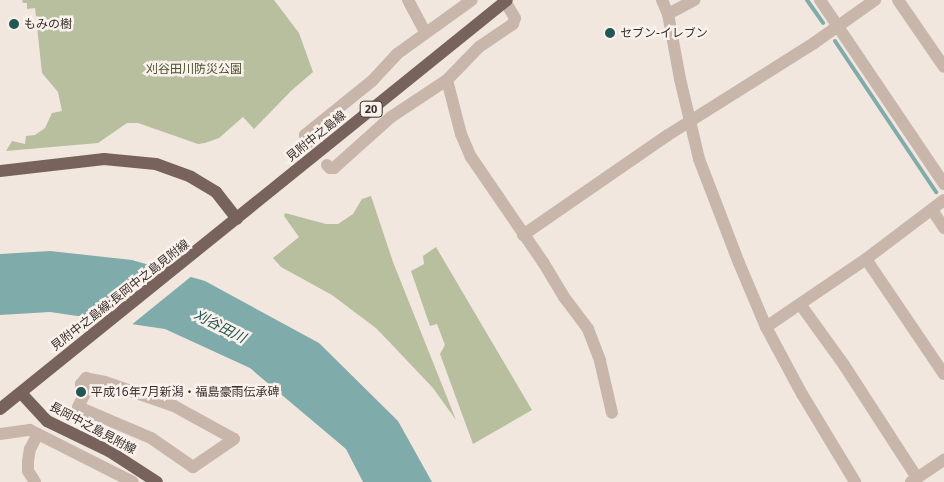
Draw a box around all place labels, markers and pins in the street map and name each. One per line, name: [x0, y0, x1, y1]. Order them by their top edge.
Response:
place label: もみの樹: [24, 17, 72, 31]
marker: もみの樹: [8, 18, 20, 30]
place label: セブン-イレブン: [620, 26, 708, 40]
marker: セブン-イレブン: [604, 27, 616, 39]
place label: 平成16年7月新潟・福島豪雨伝承碑: [91, 385, 280, 399]
marker: 平成16年7月新潟・福島豪雨伝承碑: [75, 386, 87, 398]

